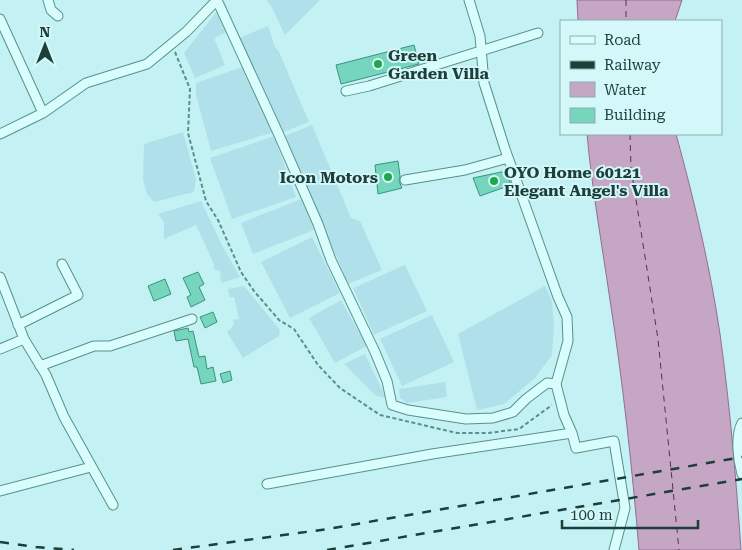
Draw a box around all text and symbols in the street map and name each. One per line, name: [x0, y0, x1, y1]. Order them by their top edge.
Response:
north arrow: [20, 20, 70, 70]
legend: [560, 20, 722, 135]
text: N: [40, 24, 51, 40]
text: Road: [604, 31, 641, 49]
place label: Green Garden Villa: [388, 46, 489, 83]
text: Railway: [604, 56, 661, 74]
marker: Green Garden Villa: [372, 58, 384, 70]
text: Water: [604, 81, 646, 99]
text: Building: [604, 106, 666, 124]
place label: OYO Home 60121 Elegant Angel's Villa: [504, 163, 669, 200]
place label: Icon Motors: [280, 168, 378, 187]
marker: Icon Motors: [382, 171, 394, 183]
marker: OYO Home 60121 Elegant Angel's Villa: [488, 175, 500, 187]
scale bar: [562, 498, 698, 530]
text: 100 m: [570, 506, 613, 524]

